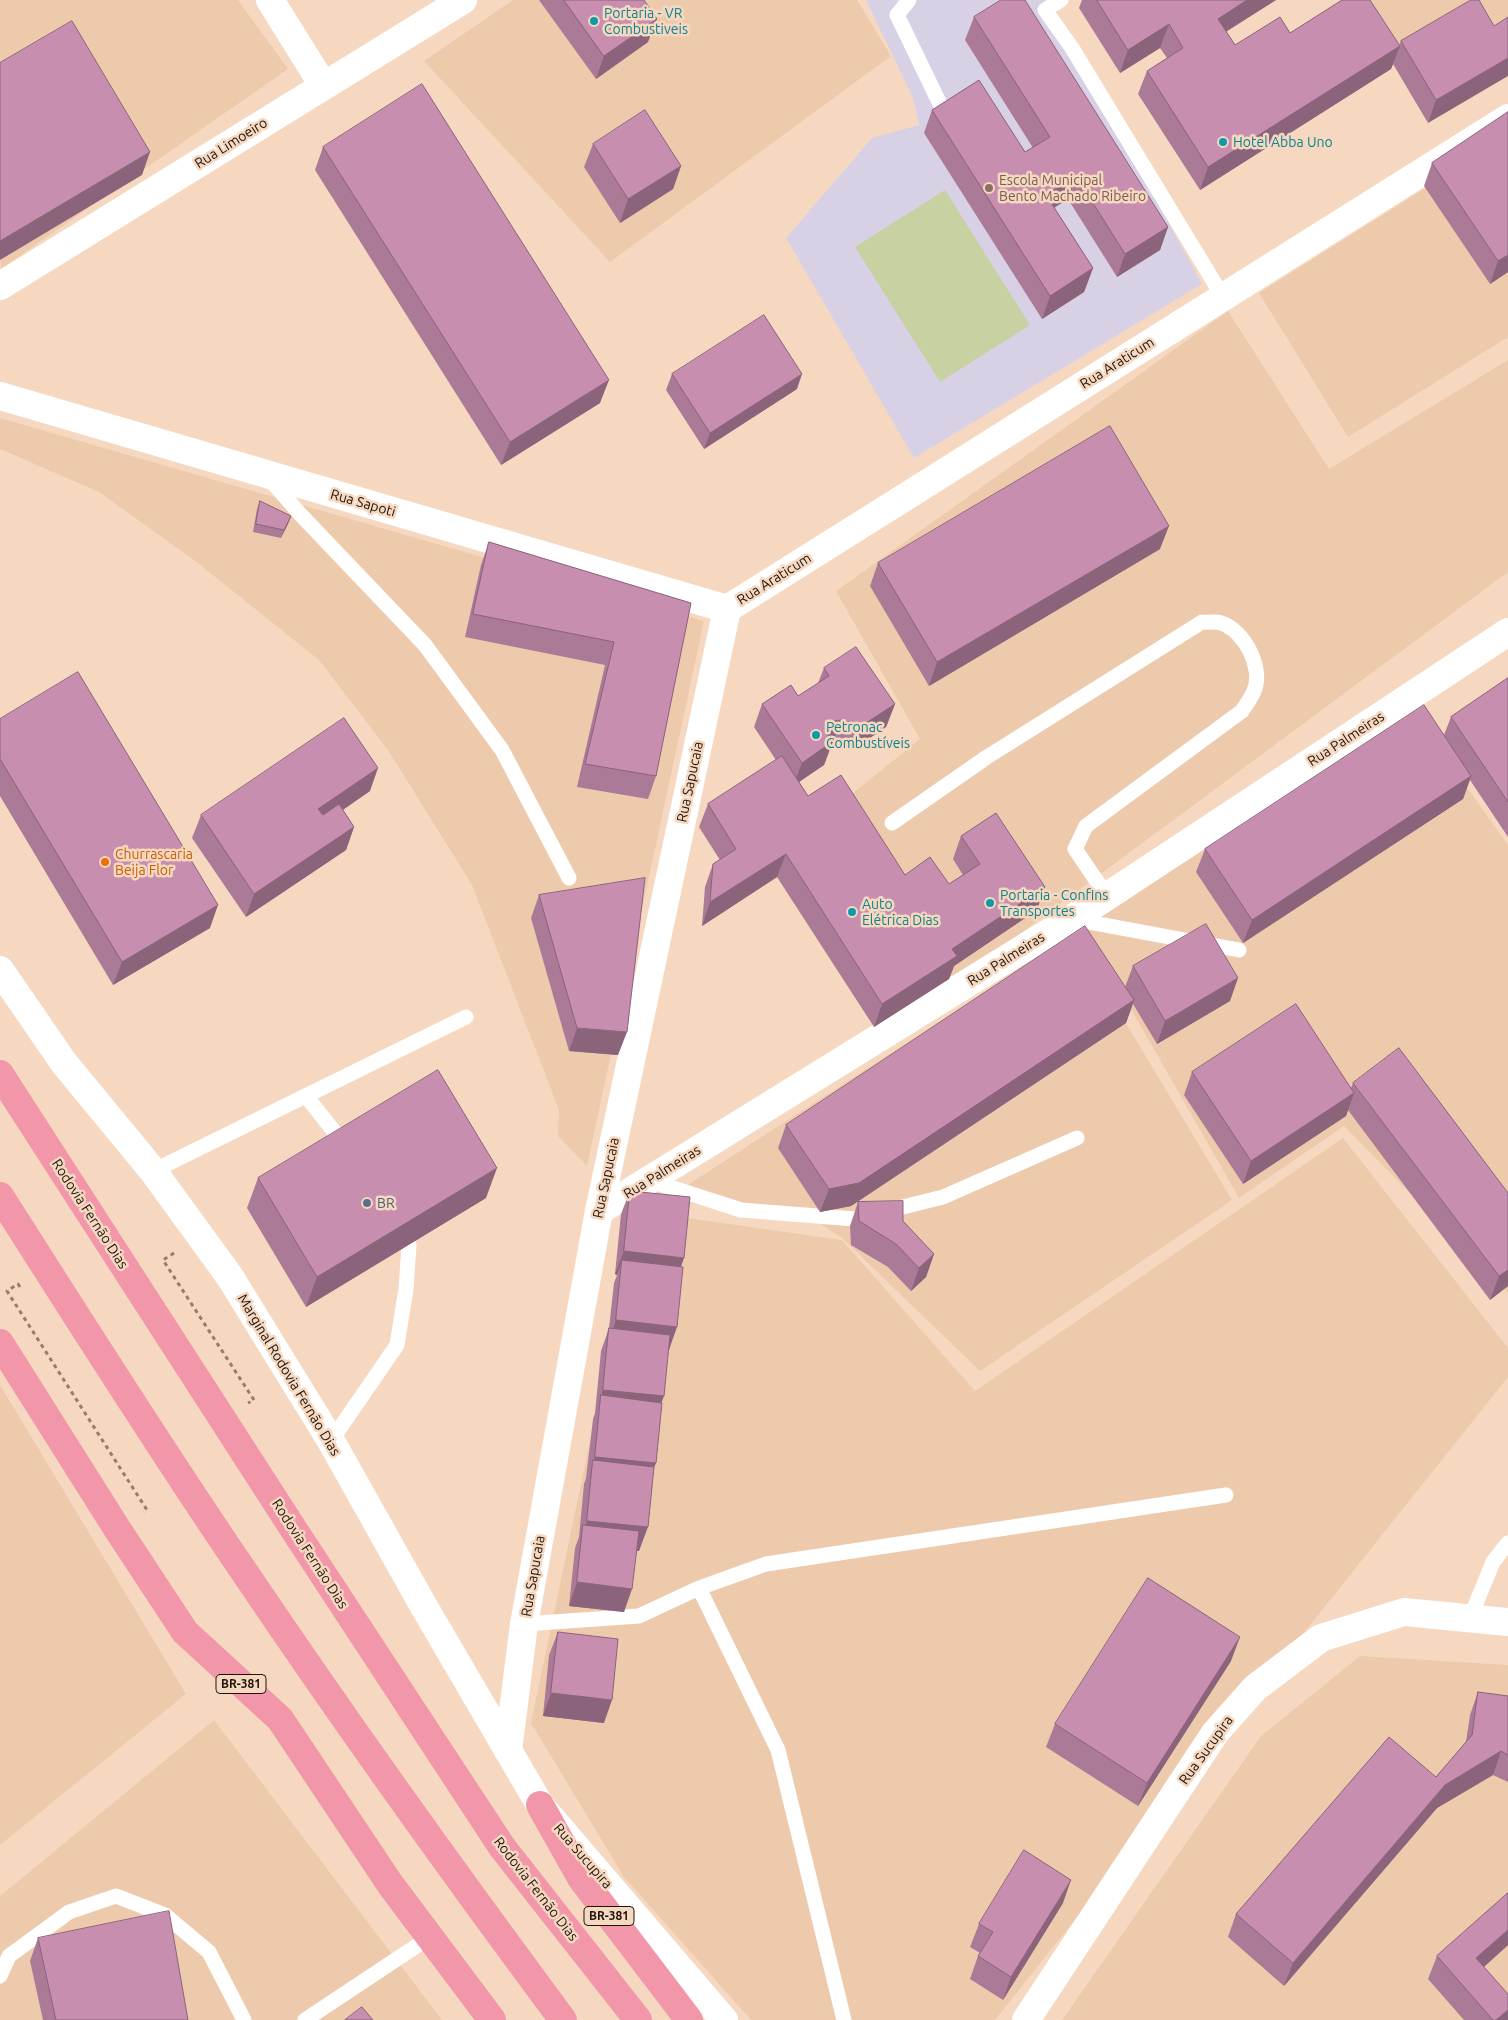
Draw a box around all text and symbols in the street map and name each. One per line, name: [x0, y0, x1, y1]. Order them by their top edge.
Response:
place label: Portaria - VR Combustiveis: [604, 5, 688, 38]
marker: Portaria - VR Combustiveis: [588, 15, 600, 27]
street label: Rua Limoeiro: [192, 114, 270, 172]
place label: Hotel Abba Uno: [1233, 134, 1333, 150]
marker: Hotel Abba Uno: [1217, 136, 1229, 148]
place label: Escola Municipal Bento Machado Ribeiro: [999, 172, 1146, 204]
marker: Escola Municipal Bento Machado Ribeiro: [983, 182, 995, 194]
street label: Rua Araticum: [1077, 334, 1157, 392]
street label: Rua Sapoti: [329, 486, 397, 520]
street label: Rua Araticum: [734, 550, 814, 608]
street label: Rua Palmeiras: [1305, 708, 1387, 770]
place label: Petronac Combustíveis: [826, 719, 910, 752]
marker: Petronac Combustíveis: [810, 729, 822, 741]
street label: Rua Sapucaia: [673, 740, 707, 824]
place label: Churrascaria Beija Flor: [115, 846, 193, 879]
marker: Churrascaria Beija Flor: [99, 856, 111, 868]
place label: Portaria - Confins Transportes: [1000, 887, 1108, 920]
place label: Auto Elétrica Dias: [862, 896, 939, 929]
marker: Portaria - Confins Transportes: [984, 897, 996, 909]
marker: Auto Elétrica Dias: [846, 906, 858, 918]
street label: Rua Palmeiras: [964, 929, 1048, 989]
street label: Rua Sapucaia: [589, 1136, 623, 1220]
street label: Rua Palmeiras: [620, 1142, 704, 1202]
street label: Rodovia Fernão Dias: [48, 1156, 132, 1272]
place label: BR: [377, 1195, 395, 1211]
marker: BR: [361, 1197, 373, 1209]
street label: Marginal Rodovia Fernão Dias: [234, 1291, 344, 1459]
street label: Rodovia Fernão Dias: [268, 1496, 352, 1612]
street label: Rua Sapucaia: [518, 1534, 548, 1618]
road number: BR-381: [216, 1675, 266, 1694]
street label: Rua Sucupira: [1175, 1712, 1237, 1788]
street label: Rua Sucupira: [550, 1820, 616, 1892]
street label: Rodovia Fernão Dias: [490, 1834, 582, 1944]
road number: BR-381: [584, 1906, 634, 1925]

